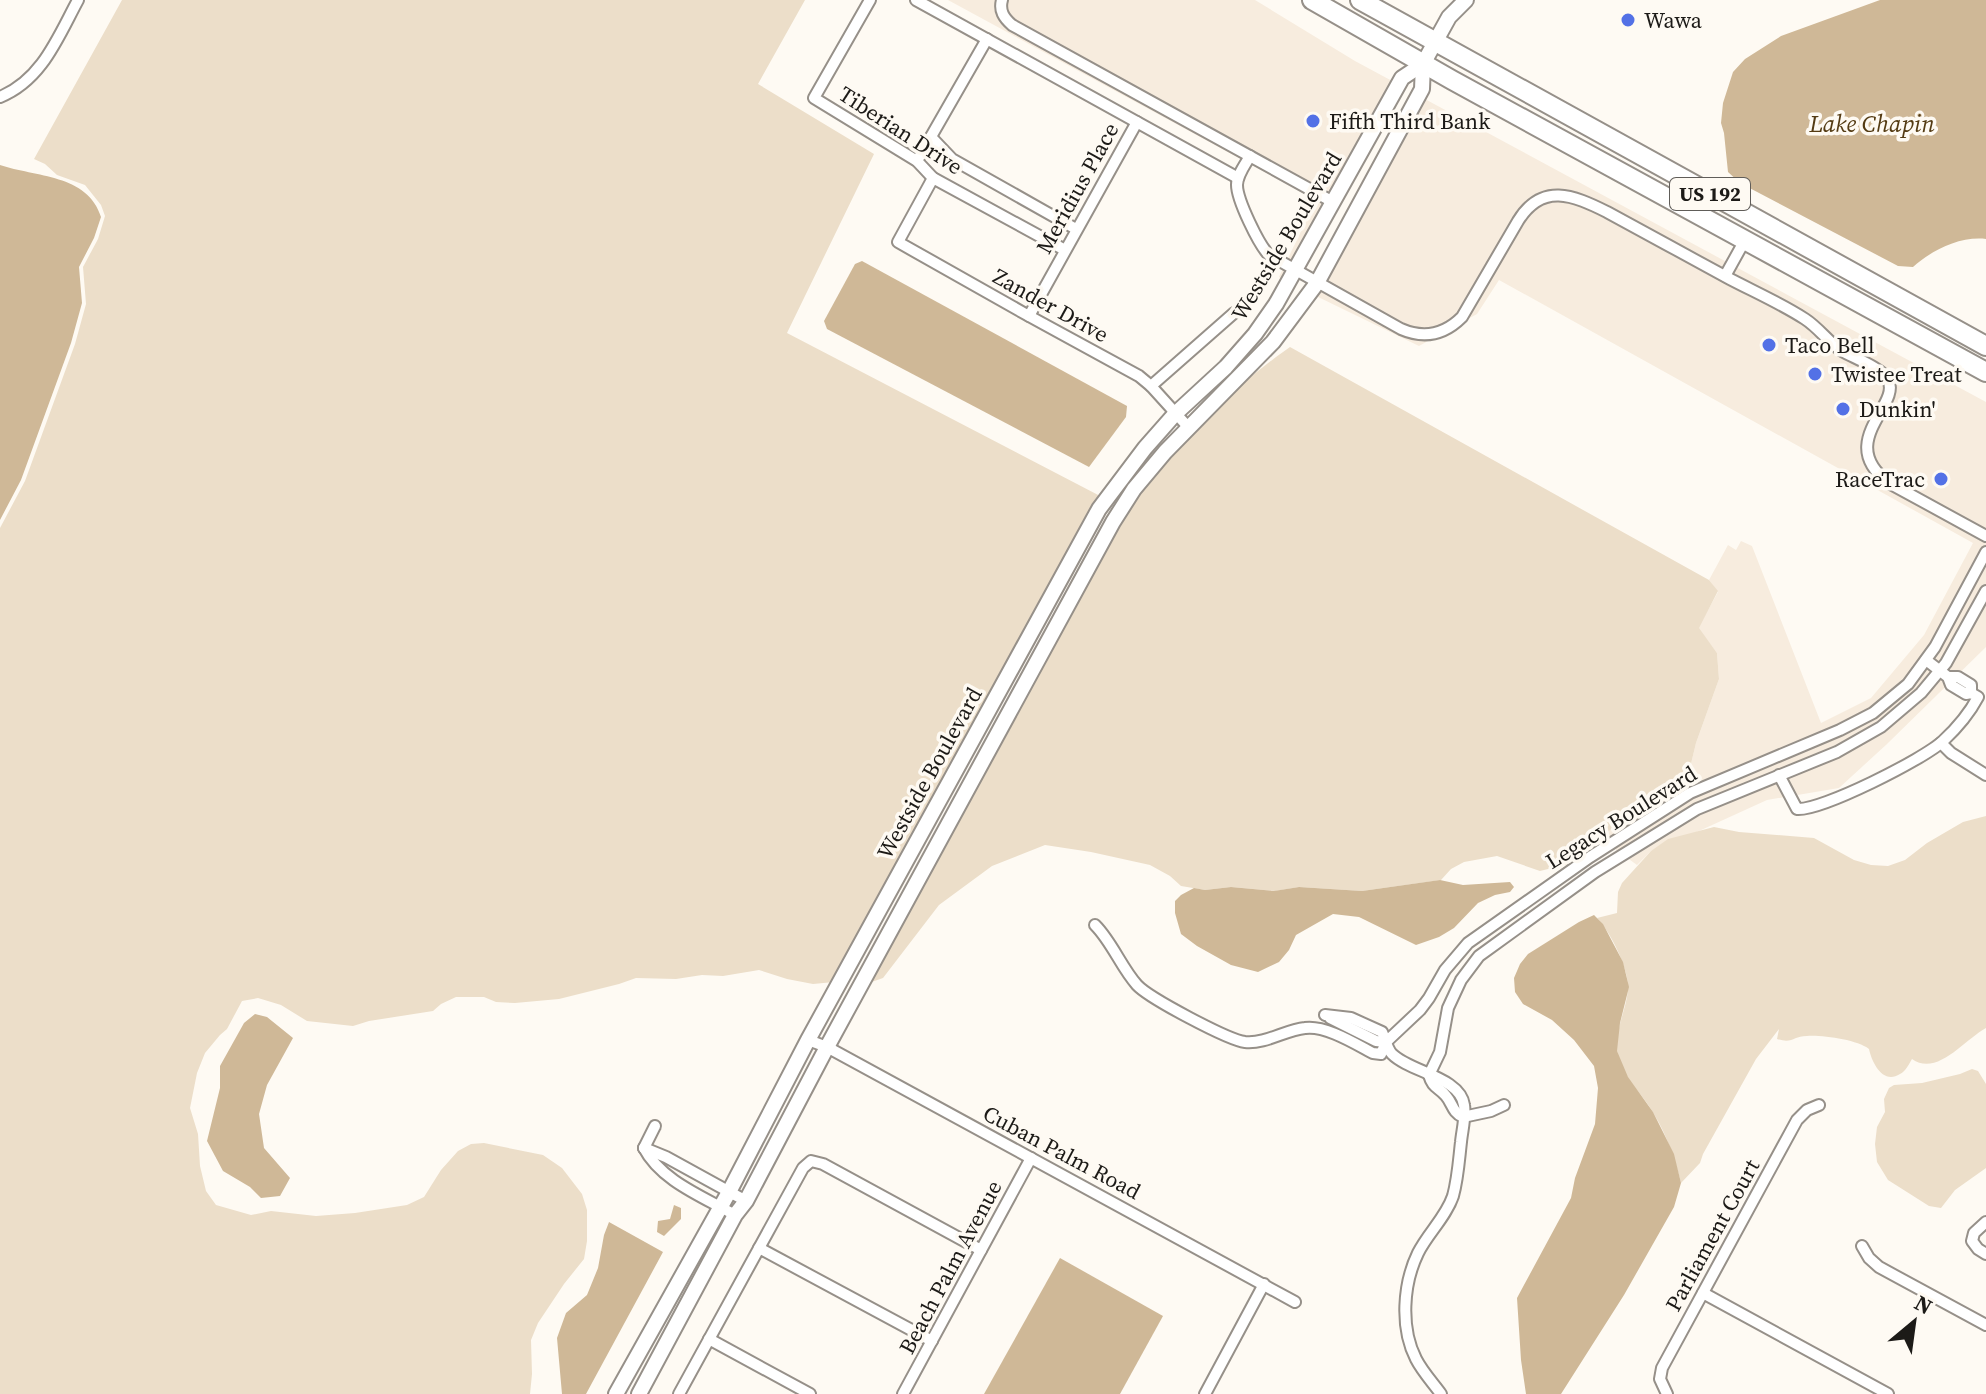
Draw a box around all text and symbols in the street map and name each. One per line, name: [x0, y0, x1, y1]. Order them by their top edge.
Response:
place label: Wawa: [1644, 5, 1703, 35]
marker: Wawa: [1619, 11, 1637, 29]
street label: Tiberian Drive: [833, 79, 969, 181]
place label: Fifth Third Bank: [1329, 106, 1491, 136]
water label: Lake Chapin: [1808, 107, 1935, 140]
marker: Fifth Third Bank: [1304, 112, 1322, 130]
street label: Meridius Place: [1029, 117, 1125, 259]
street label: Westside Boulevard: [1224, 146, 1349, 326]
road number: US 192: [1670, 178, 1750, 210]
street label: Zander Drive: [988, 261, 1114, 349]
place label: Taco Bell: [1785, 330, 1874, 360]
marker: Taco Bell: [1760, 336, 1778, 354]
place label: Twistee Treat: [1831, 359, 1963, 389]
marker: Twistee Treat: [1806, 365, 1824, 383]
place label: Dunkin': [1859, 394, 1936, 424]
marker: Dunkin': [1834, 400, 1852, 418]
place label: RaceTrac: [1835, 464, 1925, 494]
marker: RaceTrac: [1932, 470, 1950, 488]
street label: Westside Boulevard: [869, 681, 989, 864]
street label: Legacy Boulevard: [1540, 758, 1703, 876]
street label: Cuban Palm Road: [978, 1098, 1146, 1206]
street label: Parliament Court: [1658, 1153, 1767, 1316]
street label: Beach Palm Avenue: [892, 1175, 1008, 1359]
north arrow: [1874, 1282, 1954, 1362]
text: N: [1909, 1288, 1938, 1322]

